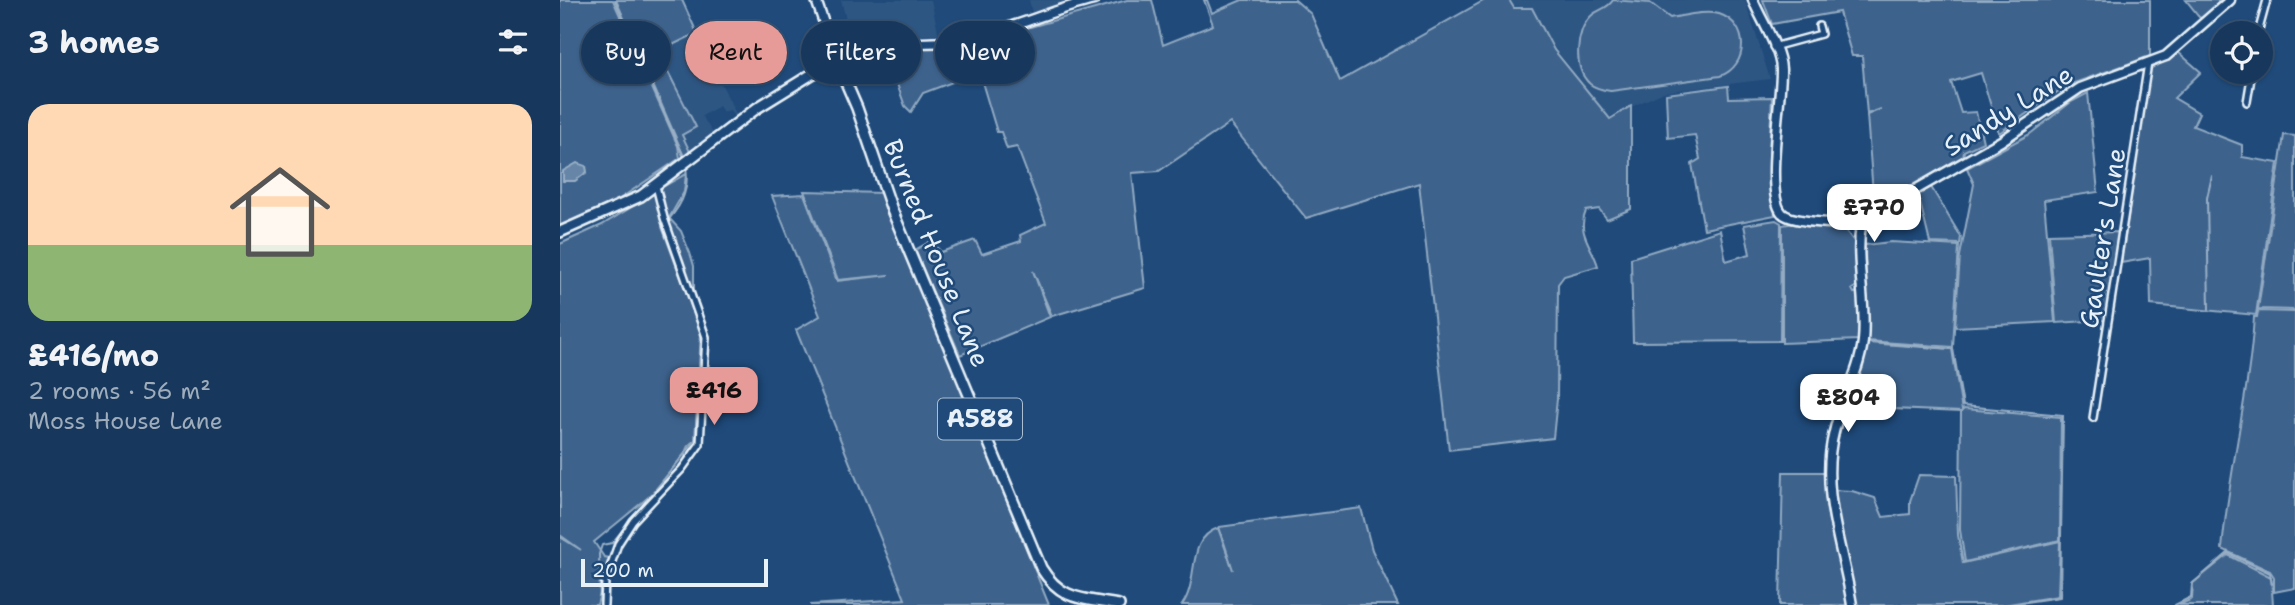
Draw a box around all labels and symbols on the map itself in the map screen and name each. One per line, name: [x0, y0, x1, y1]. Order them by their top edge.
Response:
street label: Sandy Lane: [1936, 56, 2080, 164]
street label: Burned House Lane: [875, 134, 999, 372]
street label: Gaulter's Lane: [2070, 145, 2134, 331]
pin: £770: [1833, 184, 1915, 244]
pin: £416: [673, 368, 755, 427]
pin: £804: [1807, 374, 1889, 434]
road number: A588: [938, 398, 1022, 440]
scale bar: [581, 556, 768, 588]

